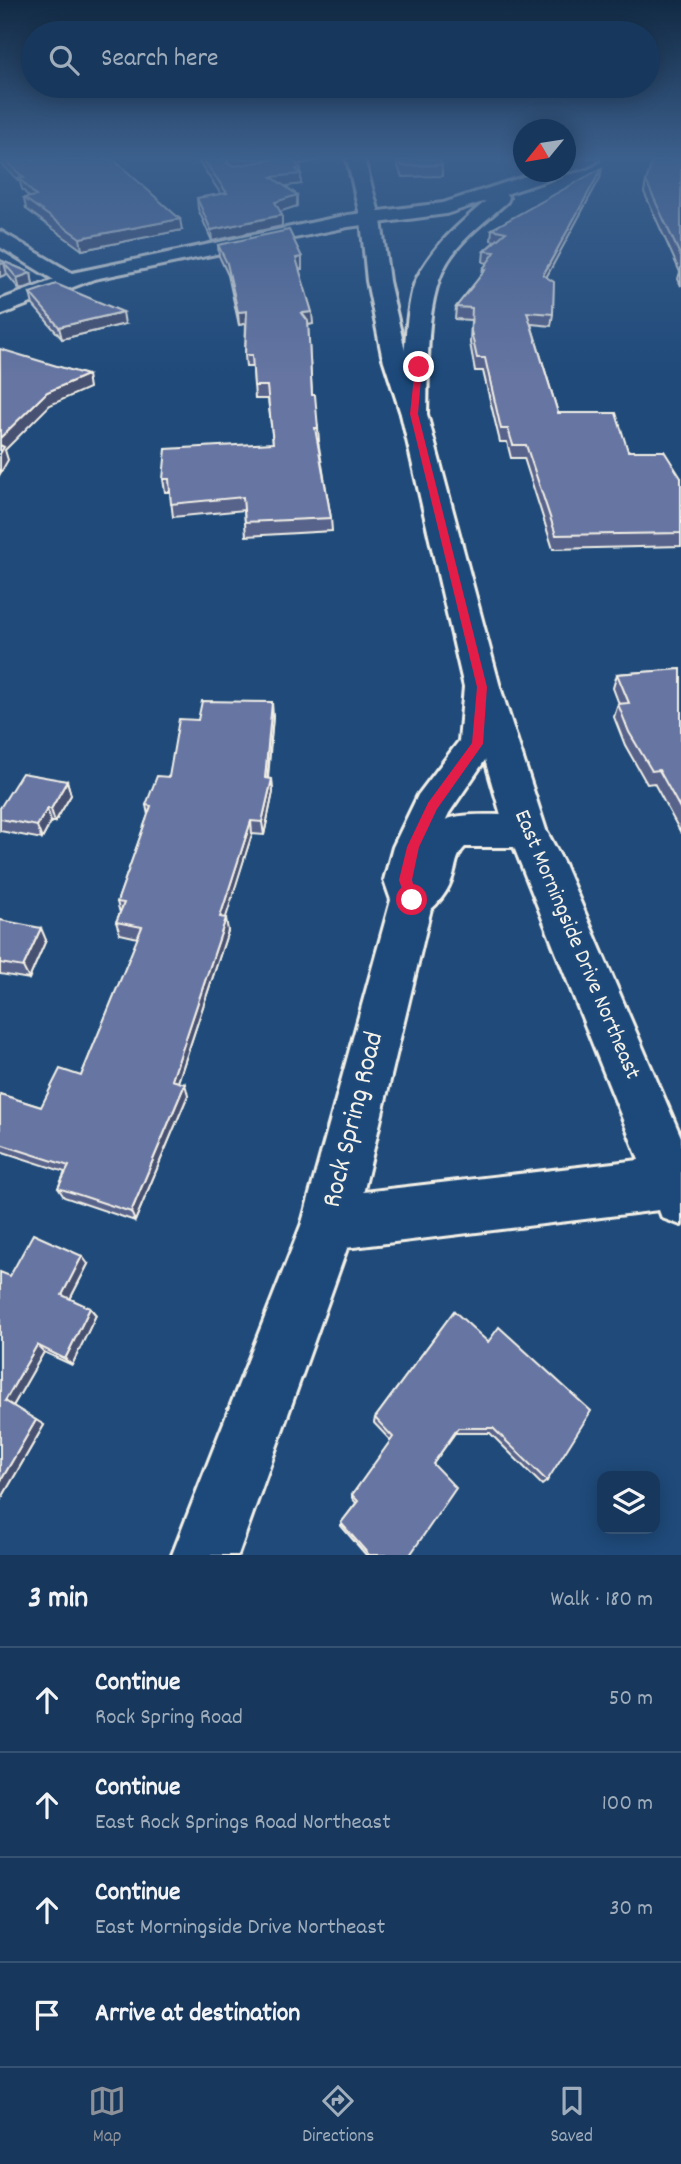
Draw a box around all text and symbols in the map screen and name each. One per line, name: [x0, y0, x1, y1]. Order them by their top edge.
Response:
search box: [21, 21, 660, 98]
icon: search: [45, 41, 83, 79]
text: Search here: [101, 41, 219, 78]
north arrow: [513, 119, 576, 182]
route end: [403, 351, 434, 382]
street label: East Morningside Drive Northeast: [504, 805, 648, 1085]
route start: [396, 884, 427, 915]
street label: Rock Spring Road: [314, 1028, 396, 1212]
map controls: [597, 1471, 660, 1534]
button: layers: [597, 1471, 660, 1534]
text: 3 min: [28, 1579, 88, 1622]
text: Walk · 180 m: [550, 1584, 653, 1617]
text: Continue: [95, 1665, 180, 1702]
icon: ahead: [28, 1681, 66, 1719]
text: 50 m: [609, 1683, 653, 1716]
text: Rock Spring Road: [95, 1702, 243, 1735]
text: Continue: [95, 1770, 180, 1807]
icon: ahead: [28, 1786, 66, 1824]
text: 100 m: [602, 1788, 653, 1821]
text: East Rock Springs Road Northeast: [95, 1807, 391, 1840]
text: Continue: [95, 1875, 180, 1912]
icon: ahead: [28, 1891, 66, 1929]
text: 30 m: [609, 1893, 653, 1926]
text: East Morningside Drive Northeast: [95, 1912, 385, 1945]
icon: arrive: [28, 1996, 66, 2034]
text: Arrive at destination: [95, 1996, 300, 2033]
tab: Map: [88, 2082, 126, 2151]
tab: Directions: [302, 2082, 374, 2151]
tab: Saved: [550, 2082, 593, 2151]

